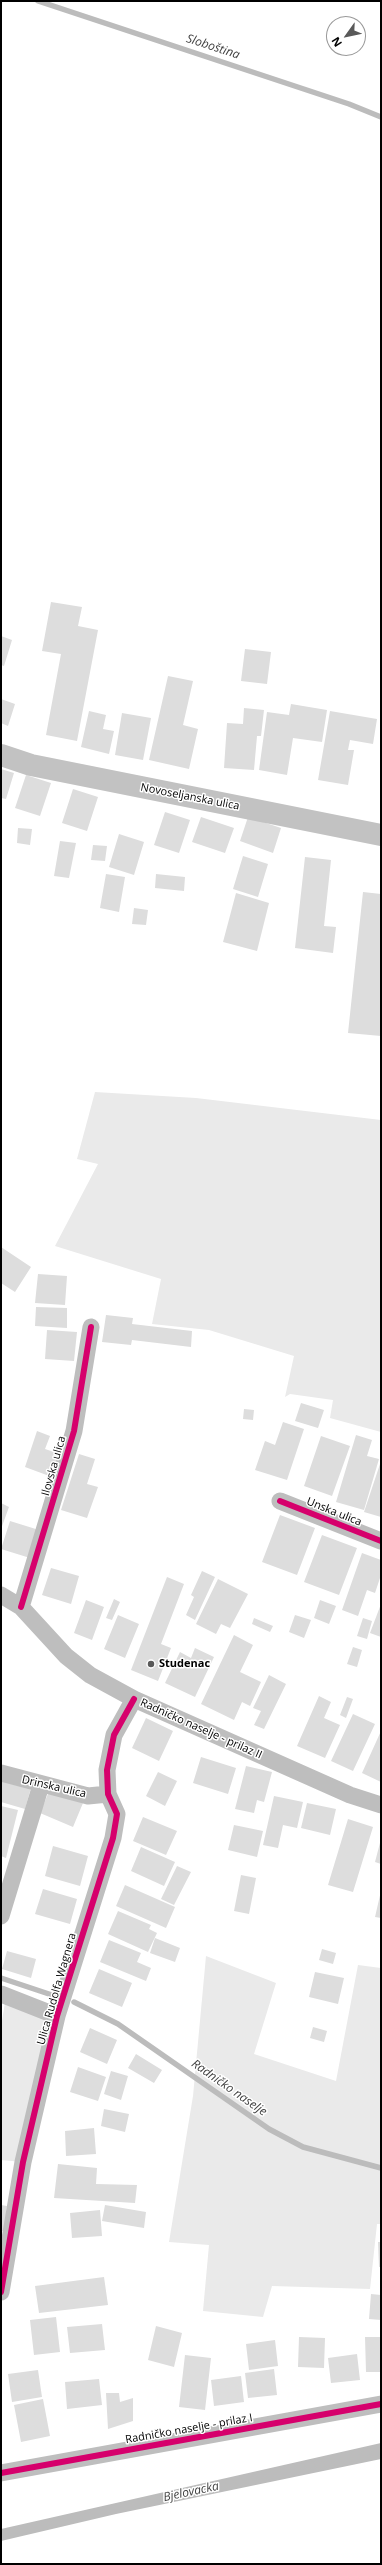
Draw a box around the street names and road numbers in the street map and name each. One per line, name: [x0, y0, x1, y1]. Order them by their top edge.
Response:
street label: Novoseljanska ulica: [139, 781, 241, 813]
street label: Ilovska ulica: [39, 1435, 69, 1497]
street label: Unska ulica: [304, 1495, 364, 1529]
street label: Radničko naselje - prilaz II: [138, 1696, 264, 1762]
street label: Drinska ulica: [21, 1773, 87, 1801]
street label: Ulica Rudolfa Wagnera: [35, 1931, 79, 2047]
street label: Radničko naselje - prilaz I: [124, 2411, 254, 2447]

